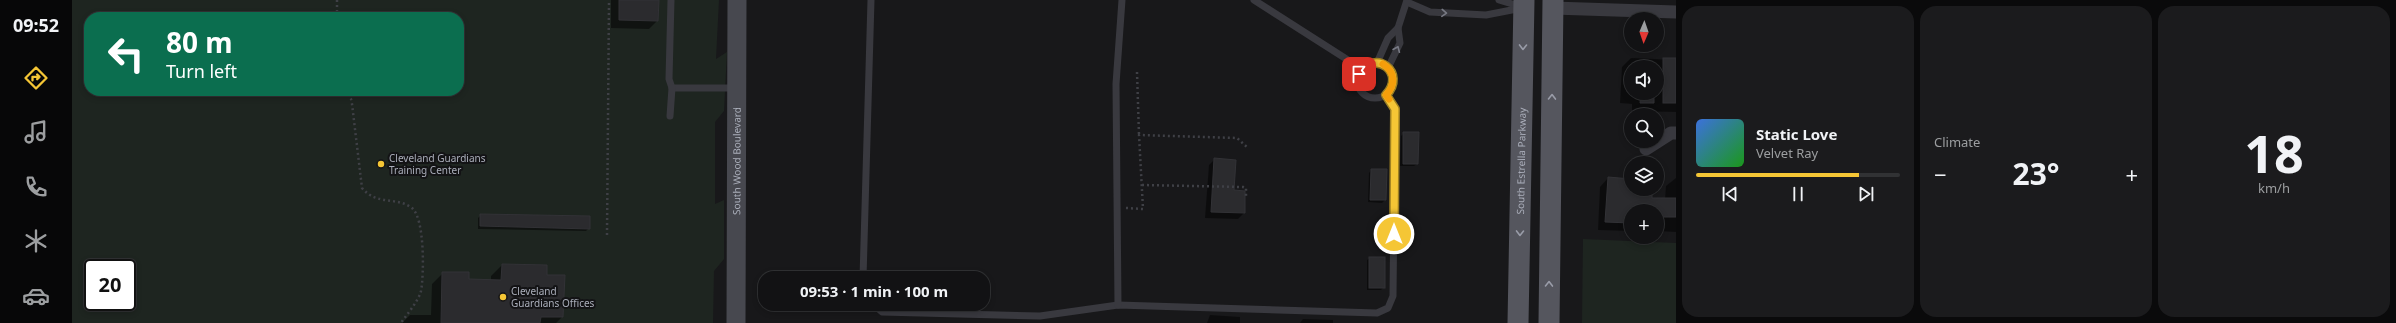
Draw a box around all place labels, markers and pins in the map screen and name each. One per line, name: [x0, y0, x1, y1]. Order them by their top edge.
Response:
pin: [1342, 57, 1376, 91]
place label: Cleveland Guardians Training Center: [389, 151, 486, 177]
marker: Cleveland Guardians Training Center: [376, 159, 386, 169]
place label: Cleveland Guardians Offices: [511, 284, 595, 310]
marker: Cleveland Guardians Offices: [498, 292, 508, 302]

